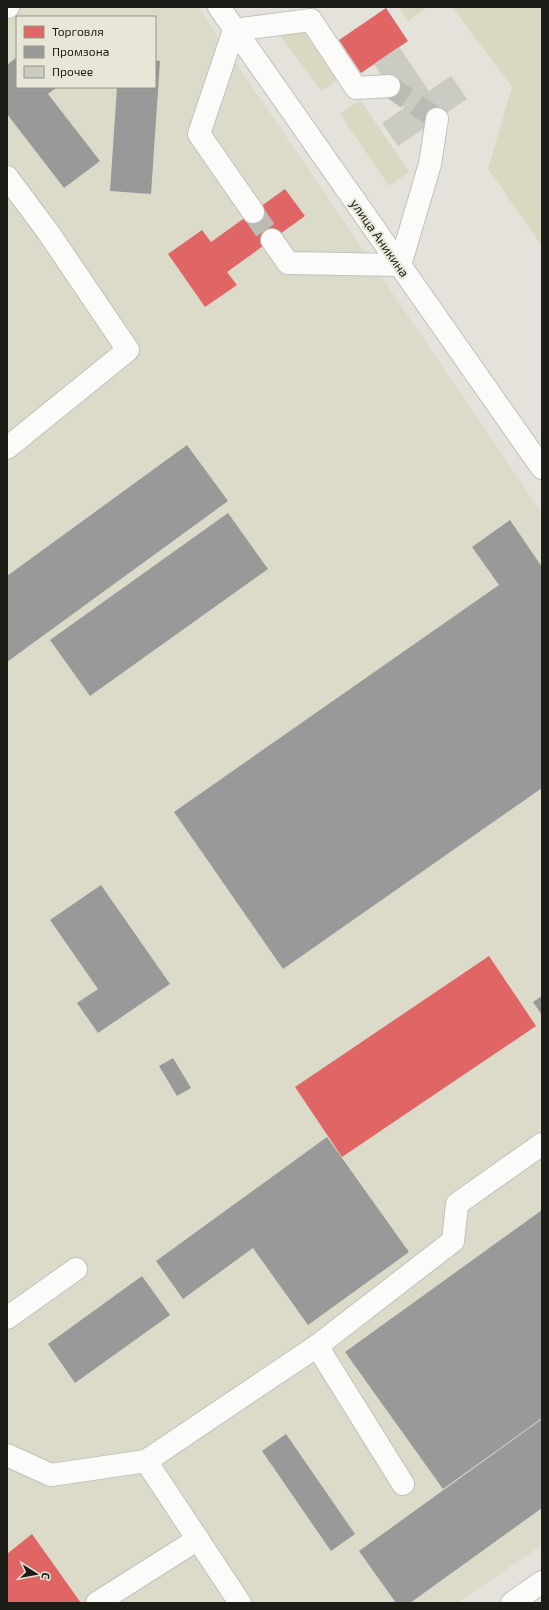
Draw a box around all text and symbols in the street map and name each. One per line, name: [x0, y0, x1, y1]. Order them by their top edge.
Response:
legend: [16, 16, 156, 88]
text: Торговля: [52, 24, 104, 38]
text: Промзона: [52, 44, 109, 58]
text: Прочее: [52, 64, 93, 78]
street label: улица Аникина: [347, 196, 413, 280]
north arrow: [16, 1554, 56, 1594]
text: С: [39, 1572, 53, 1581]

